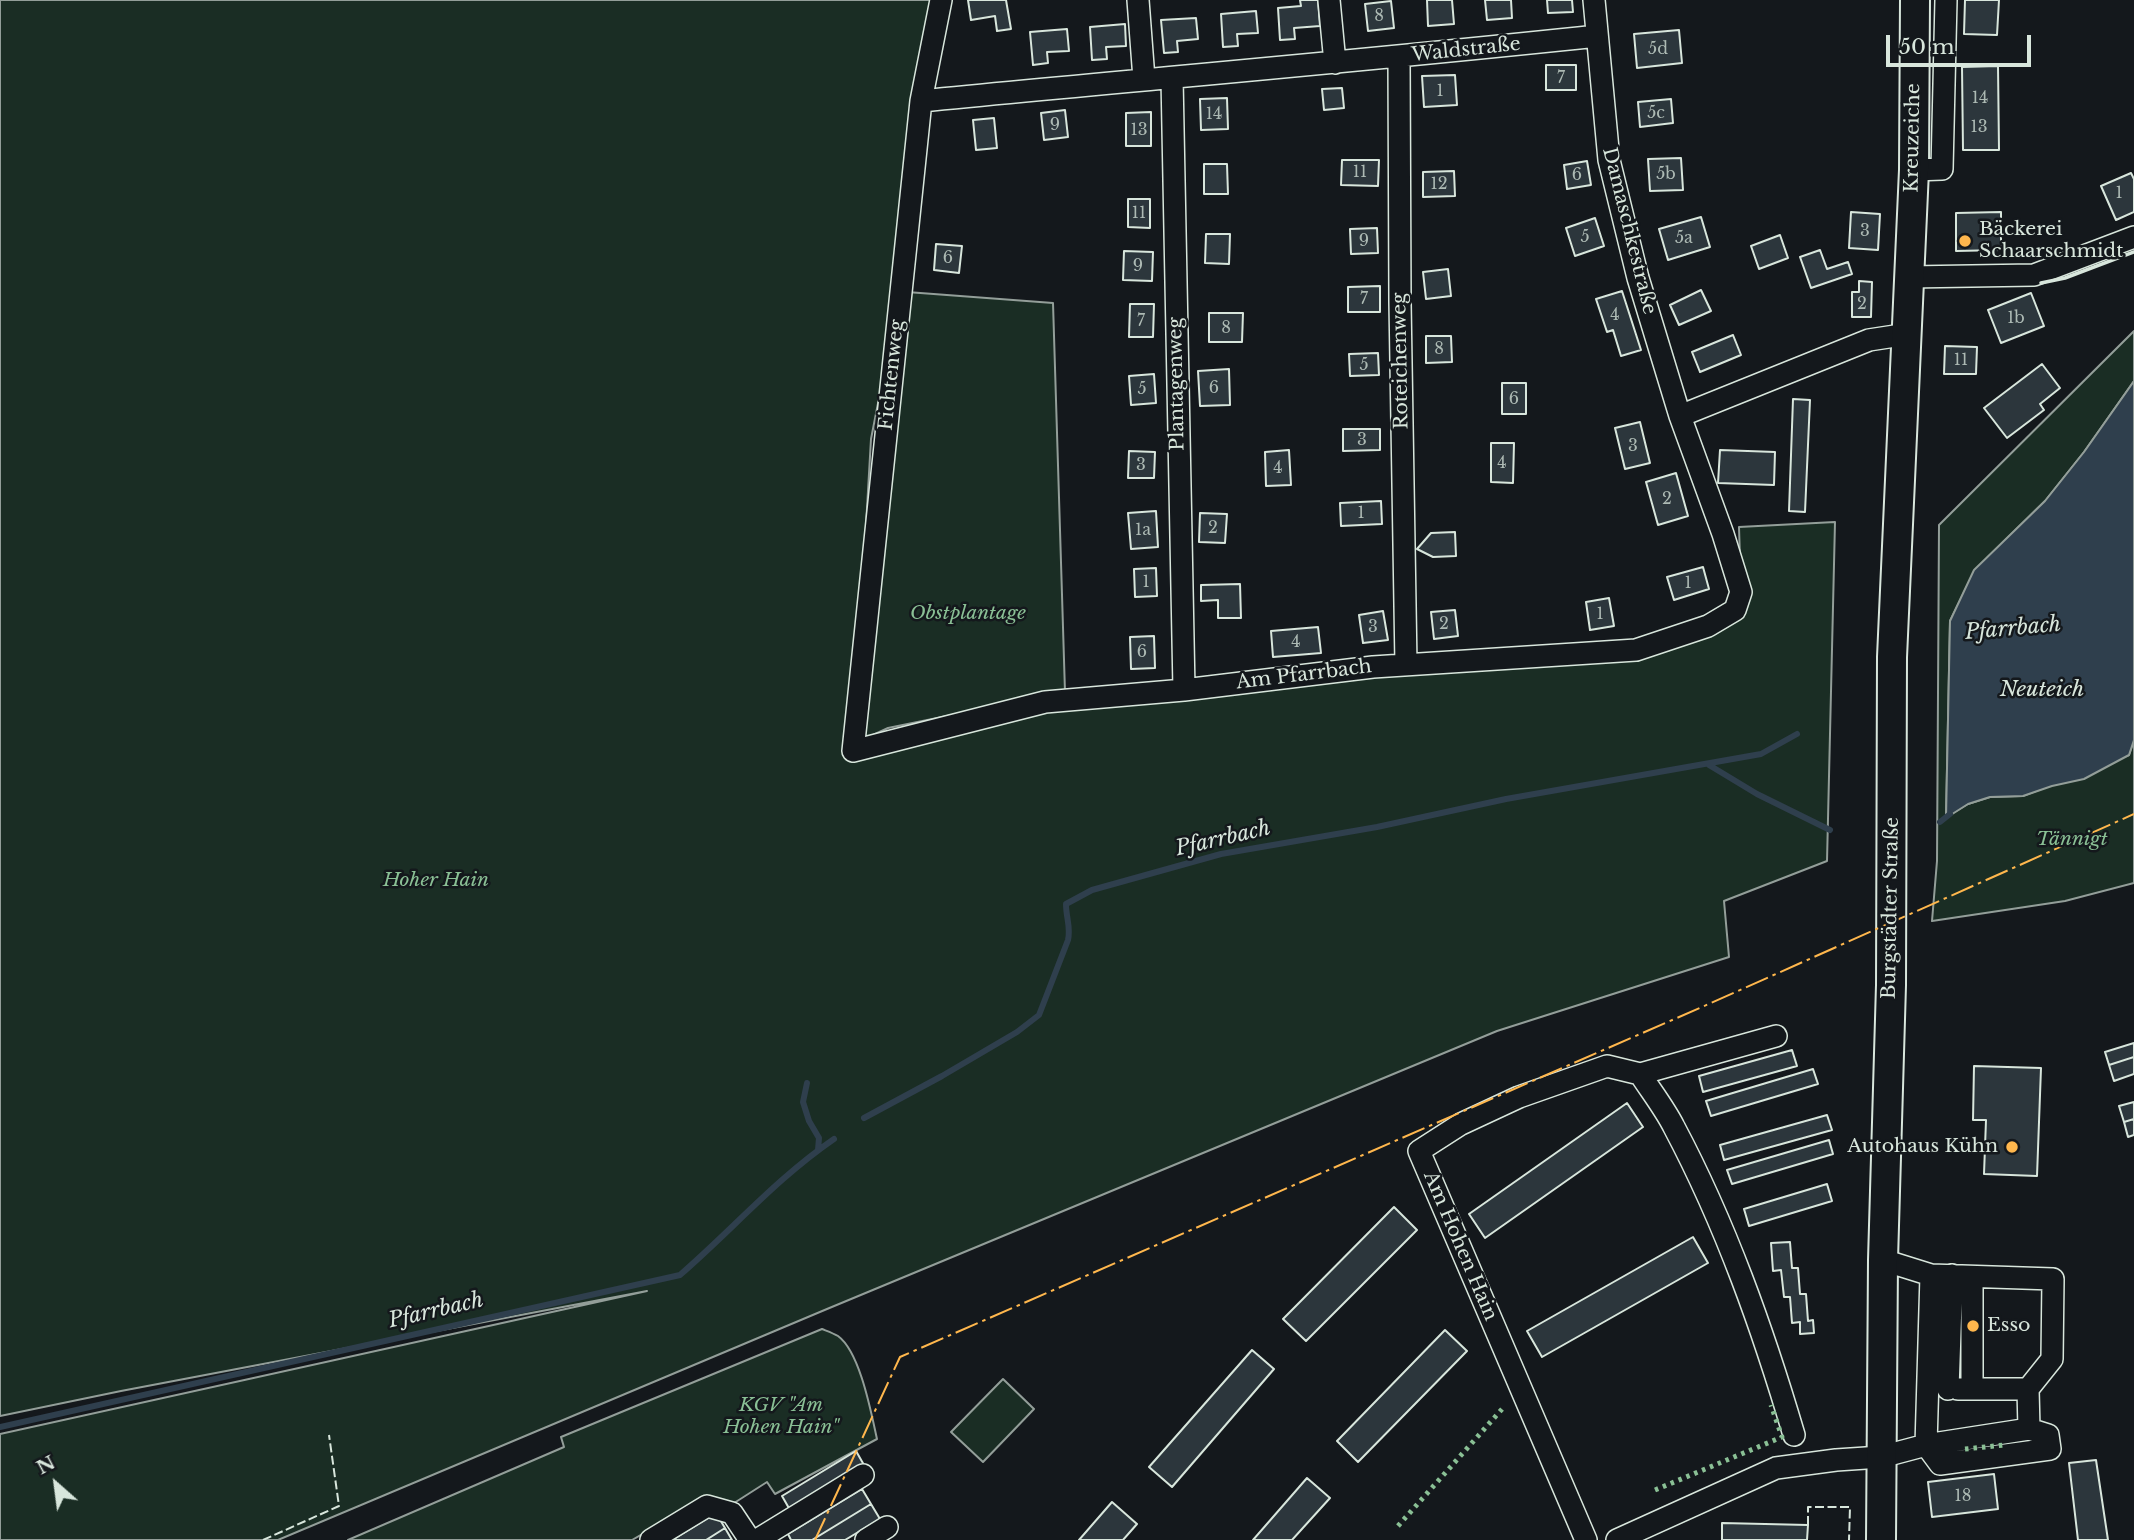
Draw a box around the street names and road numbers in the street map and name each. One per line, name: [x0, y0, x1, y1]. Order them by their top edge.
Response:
street label: Waldstraße: [1410, 33, 1522, 67]
street label: Kreuzeiche: [1901, 83, 1925, 193]
street label: Damaschkestraße: [1597, 145, 1661, 317]
street label: Roteichenweg: [1388, 292, 1414, 430]
street label: Plantagenweg: [1164, 317, 1190, 451]
street label: Fichtenweg: [875, 318, 909, 432]
street label: Am Pfarrbach: [1235, 655, 1373, 695]
street label: Burgstädter Straße: [1878, 817, 1904, 999]
street label: Am Hohen Hain: [1418, 1168, 1502, 1324]

